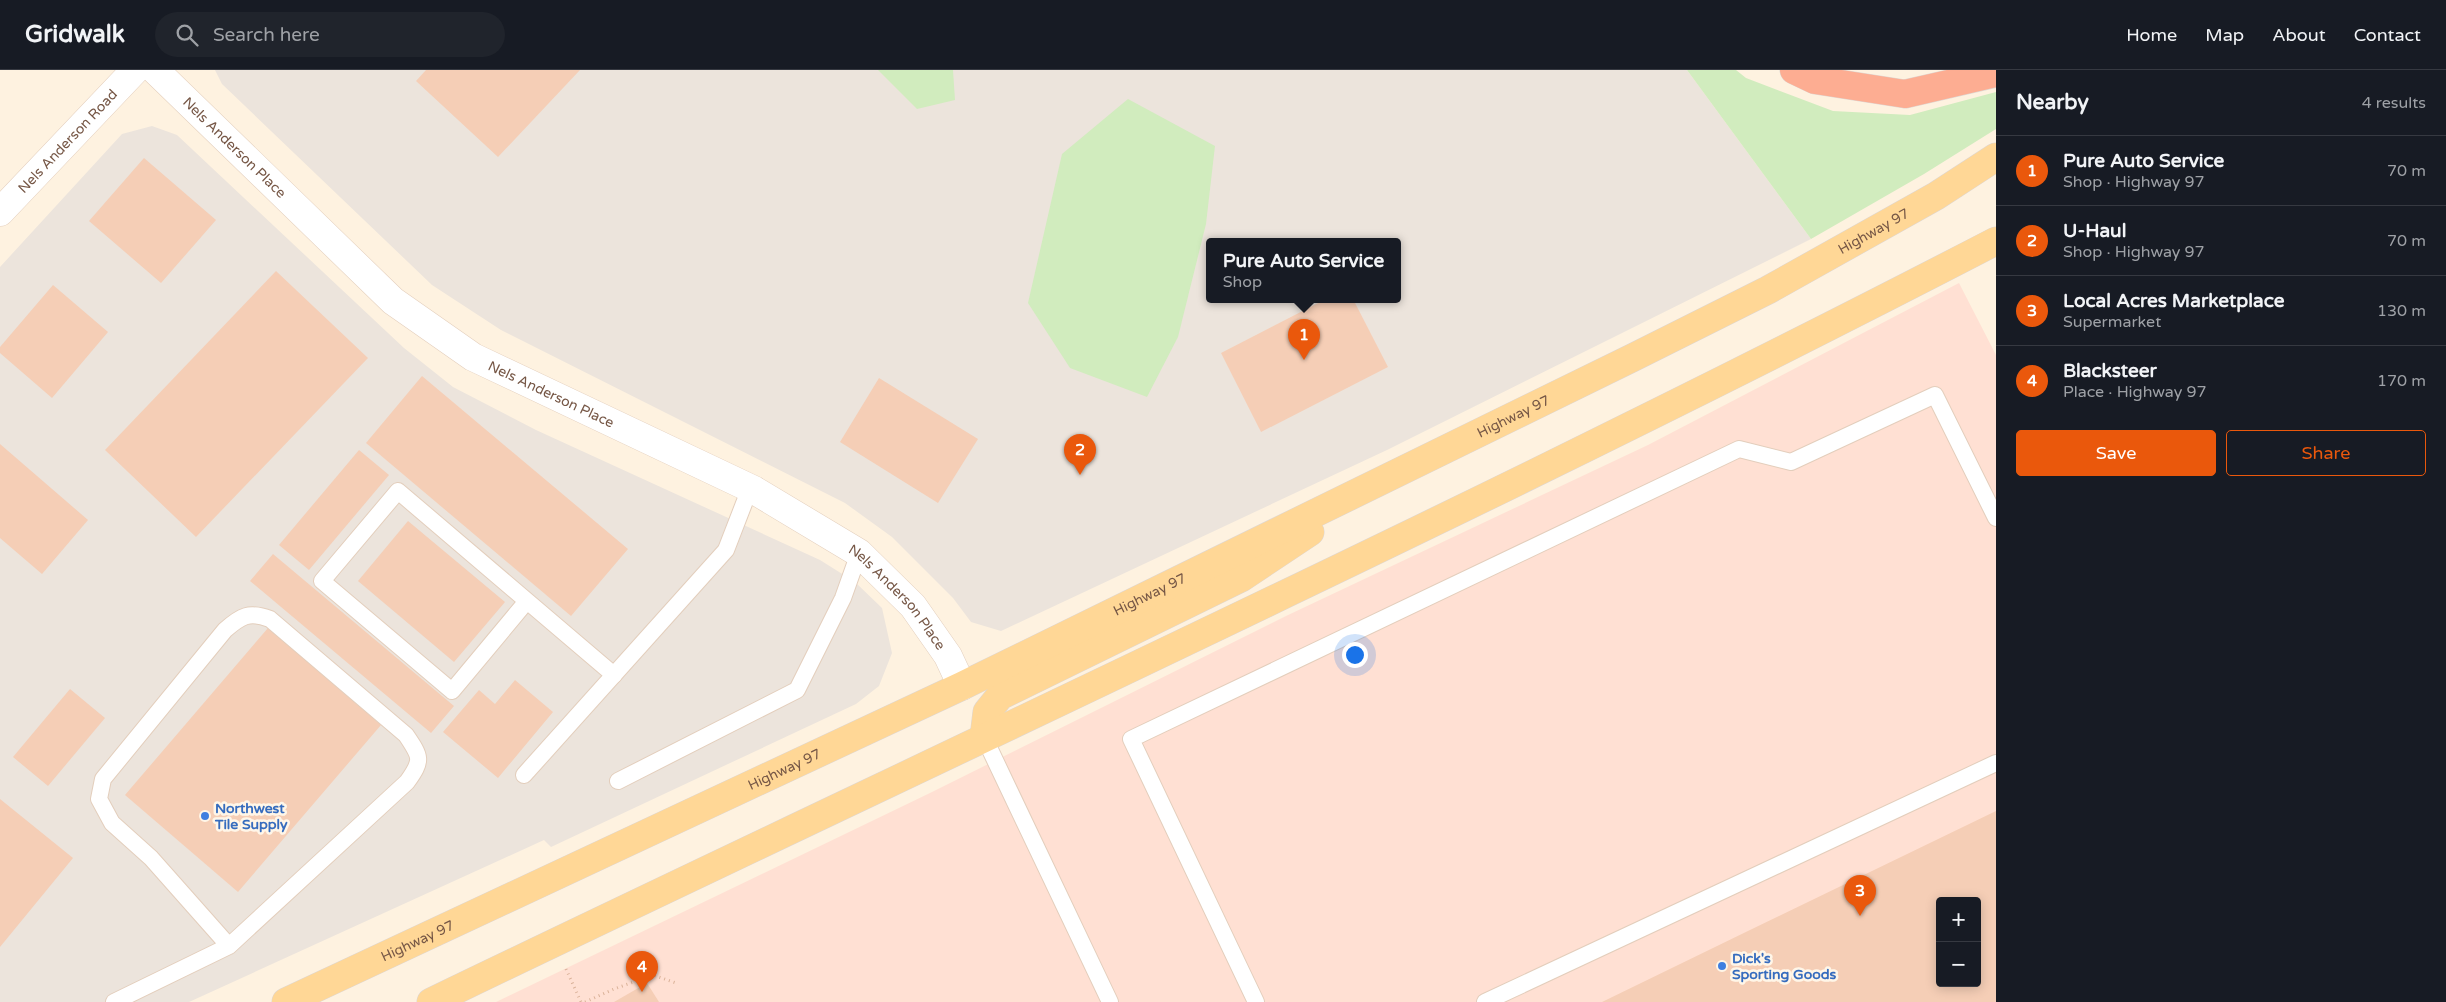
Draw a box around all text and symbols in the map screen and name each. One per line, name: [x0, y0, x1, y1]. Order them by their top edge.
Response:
search box: [155, 12, 505, 57]
text: Gridwalk: [25, 20, 125, 49]
icon: search: [173, 21, 201, 49]
text: Search here: [213, 24, 320, 46]
text: Home: [2126, 24, 2177, 46]
text: Map: [2205, 24, 2244, 46]
text: About: [2272, 24, 2326, 46]
text: Contact: [2354, 24, 2421, 46]
street label: Nels Anderson Road: [15, 86, 121, 197]
text: Nearby: [2016, 90, 2089, 115]
text: 4 results: [2362, 93, 2426, 113]
street label: Nels Anderson Place: [179, 94, 290, 202]
text: Pure Auto Service: [2063, 150, 2224, 172]
text: 1: [2027, 161, 2037, 181]
text: 70 m: [2387, 161, 2426, 181]
text: Shop · Highway 97: [2063, 172, 2205, 192]
street label: Highway 97: [1835, 205, 1912, 258]
text: U-Haul: [2063, 220, 2126, 242]
text: 2: [2027, 231, 2037, 251]
text: 70 m: [2387, 231, 2426, 251]
popup: [1206, 238, 1401, 303]
text: Shop · Highway 97: [2063, 242, 2205, 262]
text: Pure Auto Service: [1223, 250, 1384, 272]
text: Shop: [1223, 272, 1262, 292]
text: Local Acres Marketplace: [2063, 290, 2285, 312]
text: 3: [2027, 301, 2037, 321]
text: 130 m: [2377, 301, 2426, 321]
text: Supermarket: [2063, 312, 2161, 332]
pin: 1: [1288, 319, 1320, 360]
street label: Nels Anderson Place: [485, 357, 617, 432]
text: Blacksteer: [2063, 360, 2157, 382]
text: 4: [2027, 371, 2037, 391]
text: 170 m: [2377, 371, 2426, 391]
text: Place · Highway 97: [2063, 382, 2207, 402]
street label: Highway 97: [1474, 392, 1553, 442]
button: Save: [2016, 430, 2216, 476]
button: Share: [2226, 430, 2426, 476]
pin: 2: [1064, 434, 1096, 475]
street label: Nels Anderson Place: [845, 541, 949, 653]
street label: Highway 97: [1111, 570, 1189, 620]
your location: [1342, 642, 1368, 668]
street label: Highway 97: [745, 745, 824, 794]
place label: Northwest Tile Supply: [214, 800, 288, 833]
marker: Northwest Tile Supply: [199, 810, 211, 822]
pin: 3: [1844, 875, 1876, 916]
map controls: [1936, 897, 1981, 987]
button: +: [1936, 897, 1981, 942]
street label: Highway 97: [378, 917, 457, 965]
button: −: [1936, 942, 1981, 987]
place label: Dick's Sporting Goods: [1732, 950, 1837, 983]
pin: 4: [626, 951, 658, 992]
marker: Dick's Sporting Goods: [1716, 960, 1728, 972]

